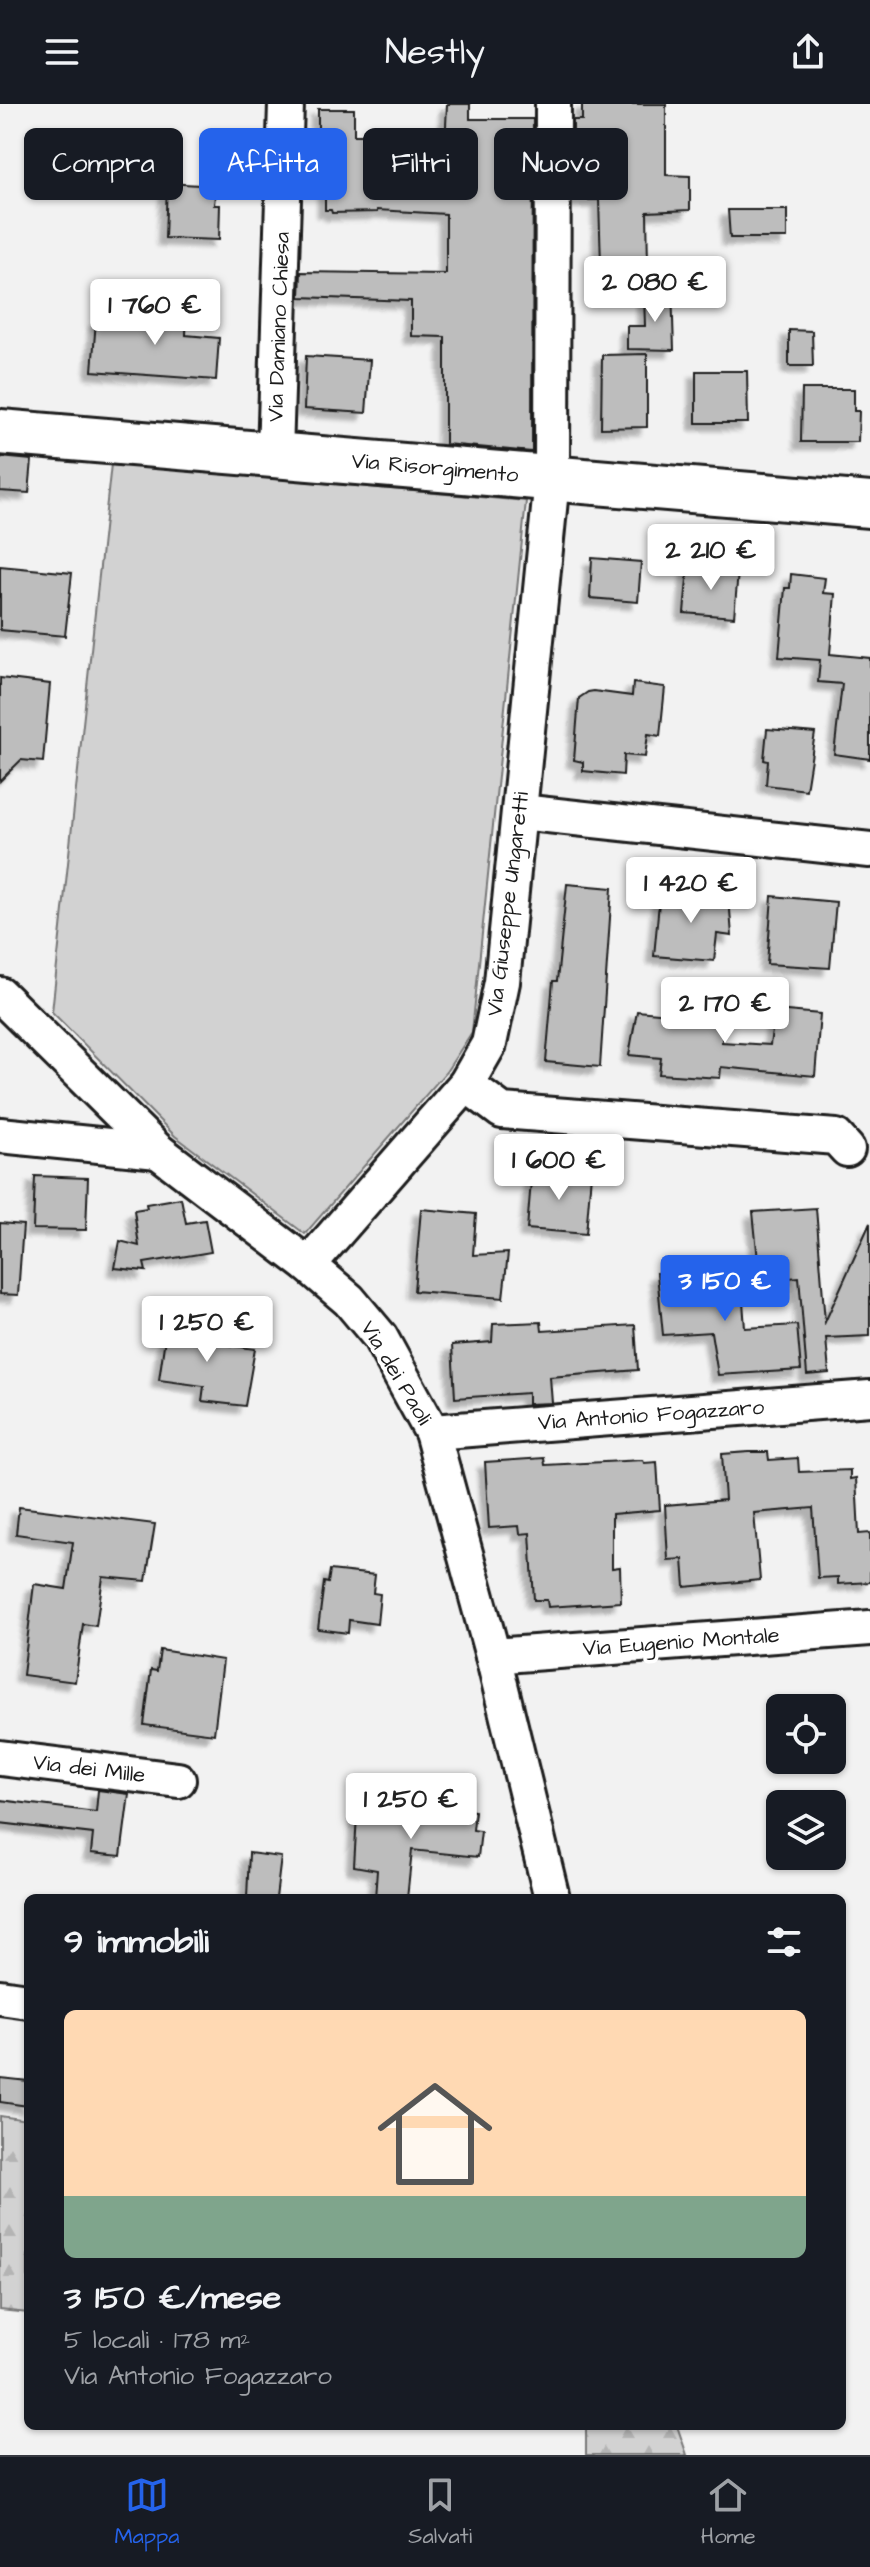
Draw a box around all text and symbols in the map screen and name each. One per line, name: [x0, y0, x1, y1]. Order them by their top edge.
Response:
text: Nestly: [385, 27, 485, 78]
icon: menu: [40, 30, 84, 74]
icon: share: [786, 30, 830, 74]
chip: Compra: [24, 128, 183, 200]
chip: Affitta: [199, 128, 347, 200]
chip: Filtri: [363, 128, 478, 200]
chip: Nuovo: [494, 128, 628, 200]
street label: Via Damiano Chiesa: [260, 231, 298, 423]
pin: 2 080 €: [581, 256, 729, 324]
text: 2 080 €: [602, 264, 708, 300]
pin: 1 760 €: [81, 279, 229, 347]
text: 1 760 €: [108, 287, 202, 323]
street label: Via Risorgimento: [350, 445, 520, 492]
pin: 2 210 €: [637, 524, 785, 592]
text: 2 210 €: [666, 532, 756, 568]
street label: Via Giuseppe Ungaretti: [479, 790, 538, 1018]
pin: 1 420 €: [617, 857, 765, 925]
text: 1 420 €: [644, 865, 738, 901]
pin: 2 170 €: [651, 977, 799, 1045]
text: 2 170 €: [679, 985, 771, 1021]
pin: 1 600 €: [485, 1134, 633, 1202]
text: 1 600 €: [512, 1142, 606, 1178]
pin: 3 150 €: [651, 1255, 799, 1323]
text: 3 150 €: [679, 1263, 771, 1299]
pin: 1 250 €: [133, 1296, 281, 1364]
text: 1 250 €: [160, 1304, 254, 1340]
street label: Via dei Paoli: [353, 1315, 439, 1431]
street label: Via Antonio Fogazzaro: [537, 1392, 766, 1439]
street label: Via Eugenio Montale: [582, 1620, 781, 1665]
map controls: [766, 1694, 846, 1870]
button: locate: [766, 1694, 846, 1774]
street label: Via dei Mille: [31, 1747, 147, 1791]
pin: 1 250 €: [337, 1773, 485, 1841]
text: 1 250 €: [364, 1781, 458, 1817]
button: layers: [766, 1790, 846, 1870]
text: 9 immobili: [64, 1918, 209, 1966]
icon: filters: [762, 1920, 806, 1964]
icon: home: [363, 2062, 507, 2206]
text: 3 150 €/mese: [64, 2274, 281, 2322]
text: 5 locali · 178 m²: [64, 2322, 250, 2358]
text: Via Antonio Fogazzaro: [64, 2358, 332, 2394]
tab: Mappa: [114, 2473, 180, 2552]
tab: Salvati: [408, 2473, 472, 2552]
tab: Home: [701, 2473, 756, 2552]

